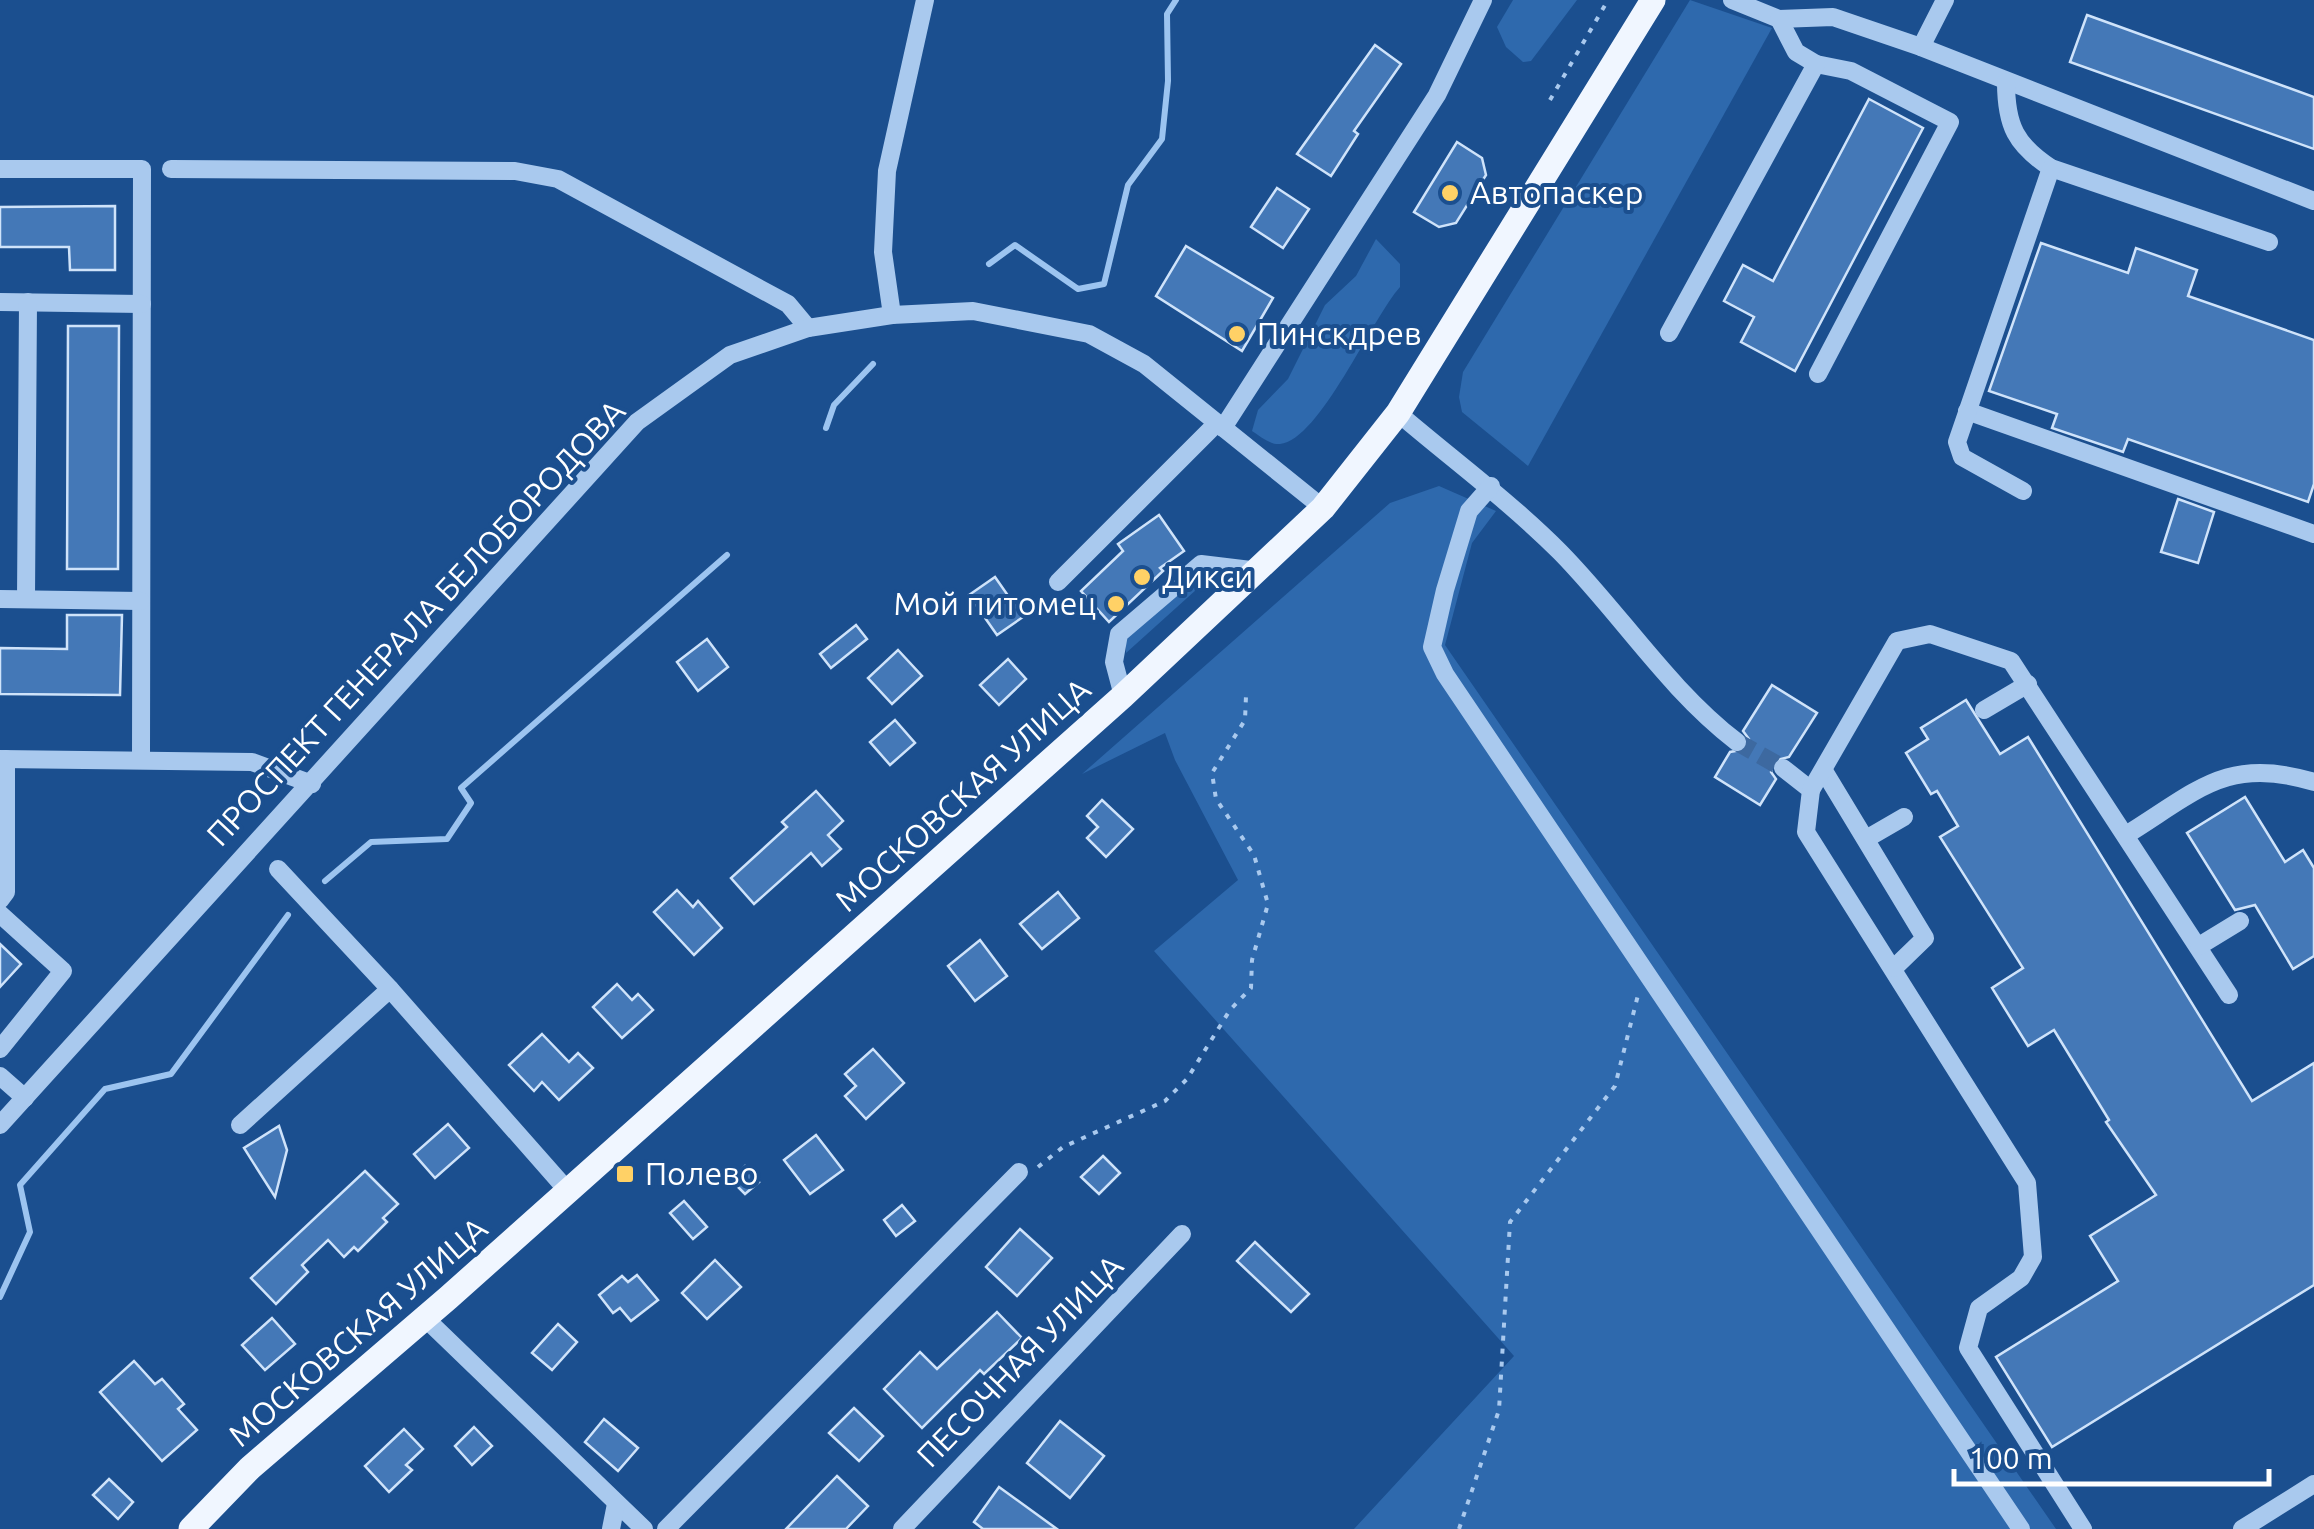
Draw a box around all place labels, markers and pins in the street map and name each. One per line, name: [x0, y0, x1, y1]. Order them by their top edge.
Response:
place label: Автопаскер: [1470, 174, 1643, 210]
marker: Автопаскер: [1439, 182, 1461, 204]
place label: Пинскдрев: [1257, 315, 1422, 351]
marker: Пинскдрев: [1226, 323, 1248, 345]
place label: Дикси: [1162, 558, 1253, 594]
marker: Дикси: [1131, 566, 1153, 588]
place label: Мой питомец: [893, 585, 1096, 621]
marker: Мой питомец: [1105, 593, 1127, 615]
place label: Полево: [645, 1155, 759, 1191]
marker: Полево: [614, 1163, 636, 1185]

